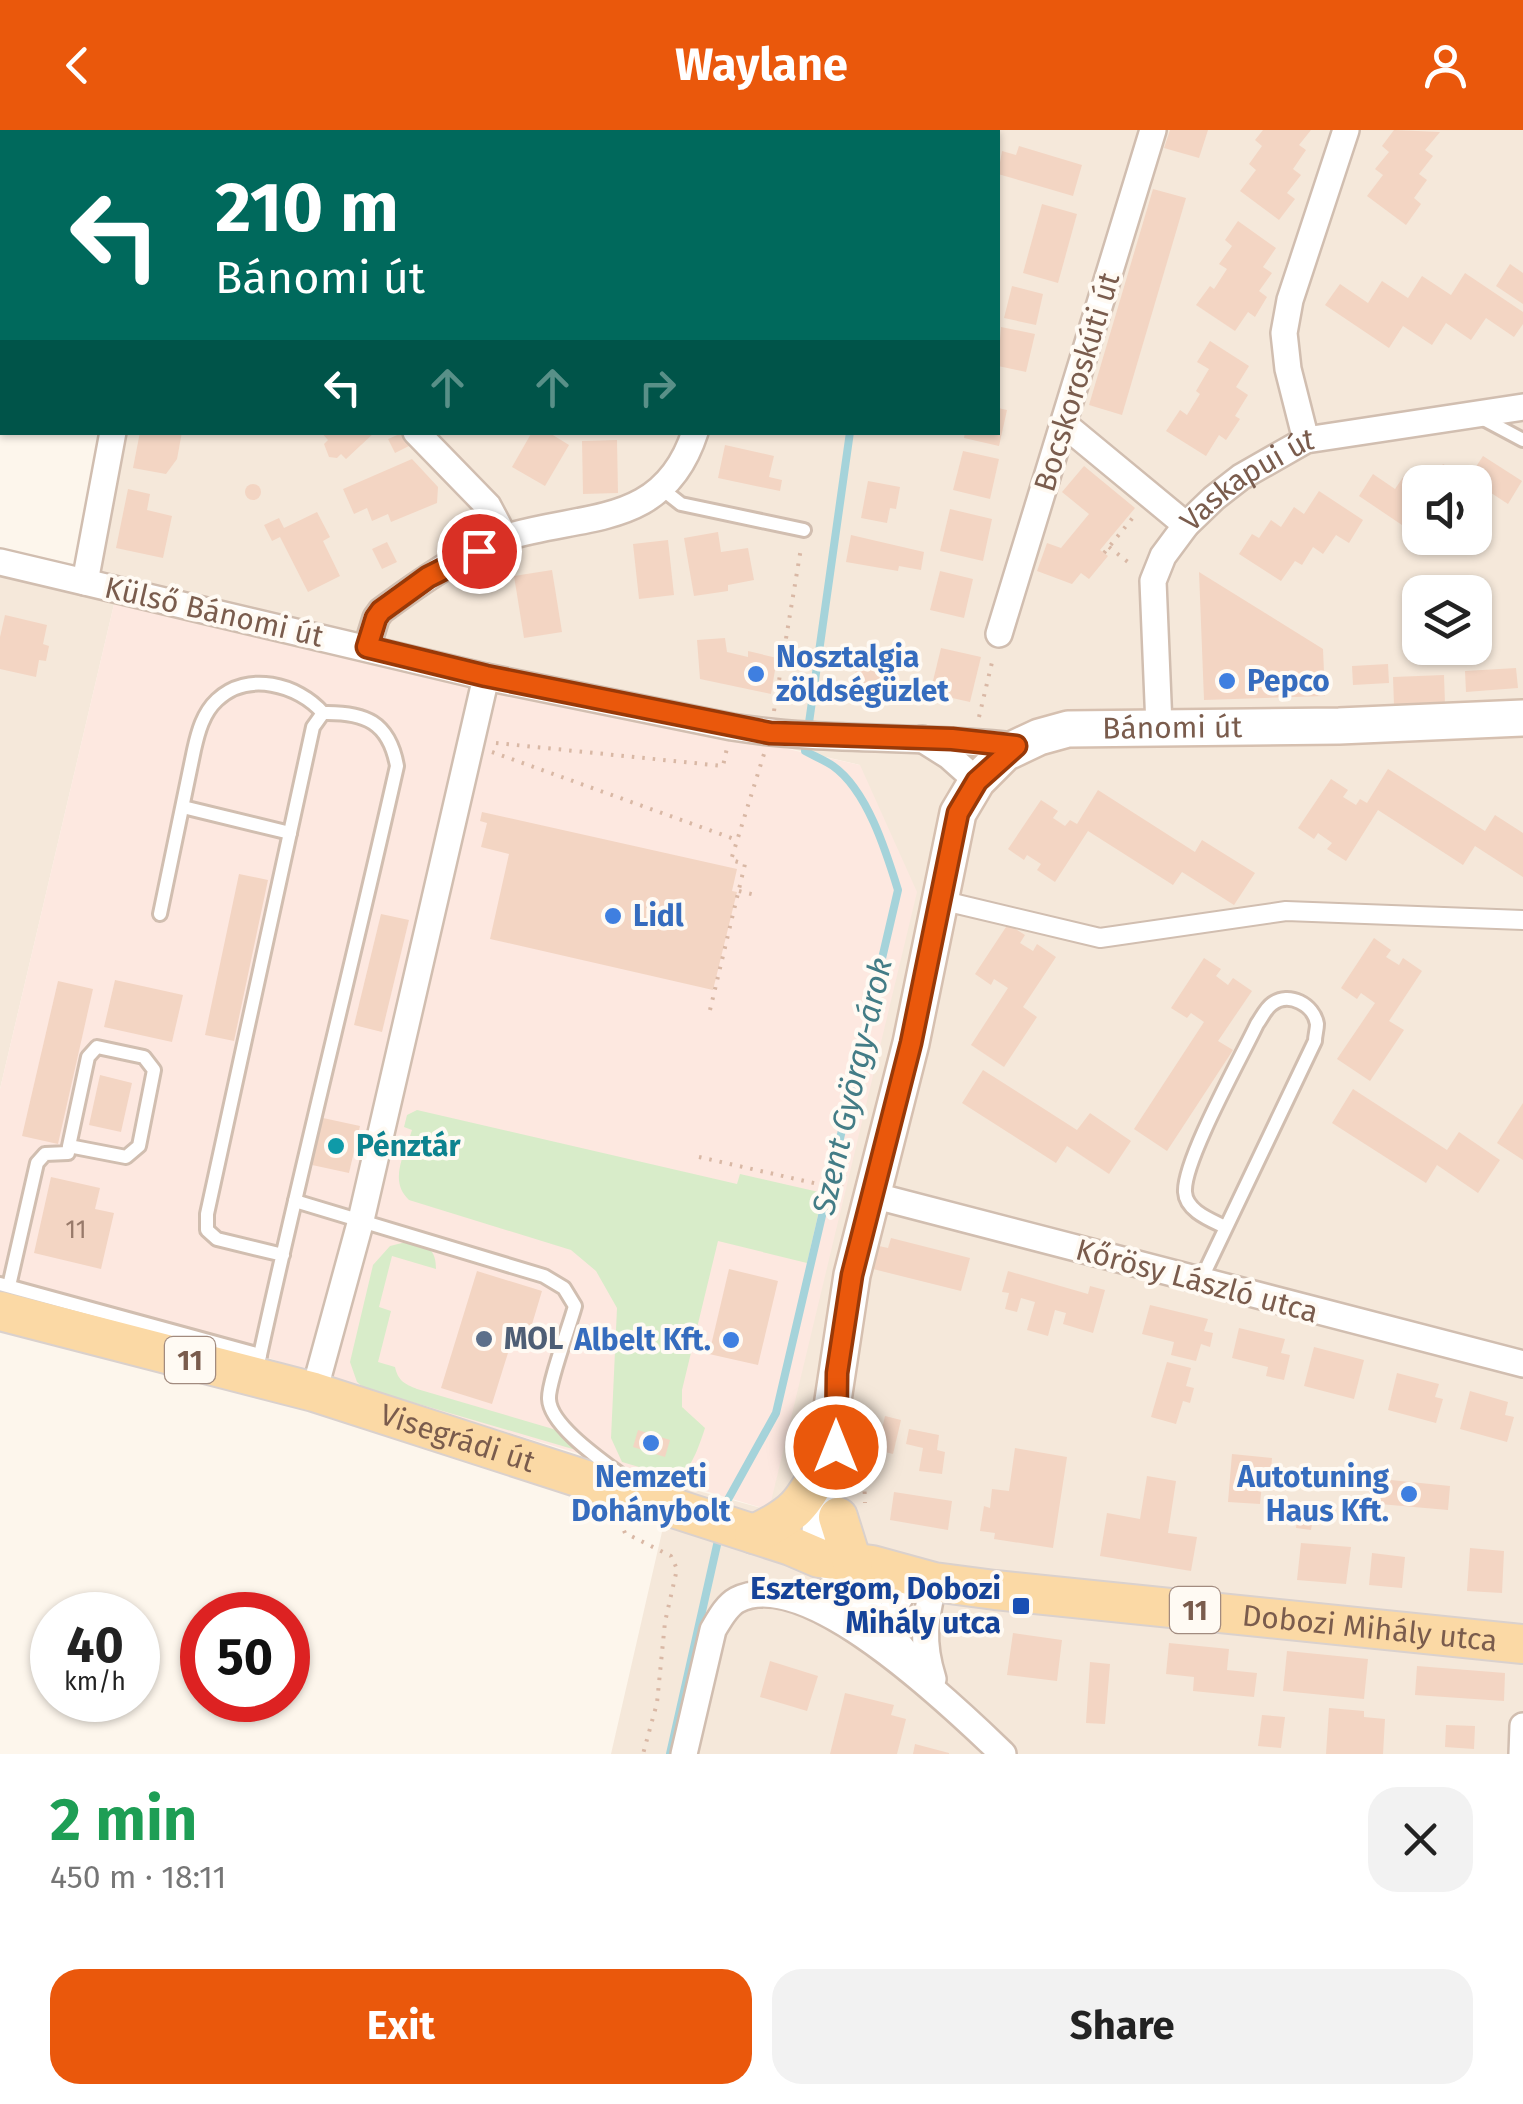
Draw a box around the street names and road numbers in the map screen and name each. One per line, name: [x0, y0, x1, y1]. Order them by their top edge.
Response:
street label: Bocskoroskúti út: [1027, 268, 1127, 496]
street label: Vaskapui út: [1173, 421, 1317, 539]
street label: Külső Bánomi út: [101, 569, 327, 655]
street label: Bánomi út: [1102, 709, 1243, 747]
street label: Kőrösy László utca: [1072, 1231, 1322, 1331]
road number: 11: [165, 1337, 215, 1383]
street label: Visegrádi út: [375, 1396, 540, 1480]
road number: 11: [1170, 1587, 1220, 1633]
street label: Dobozi Mihály utca: [1240, 1597, 1499, 1659]

